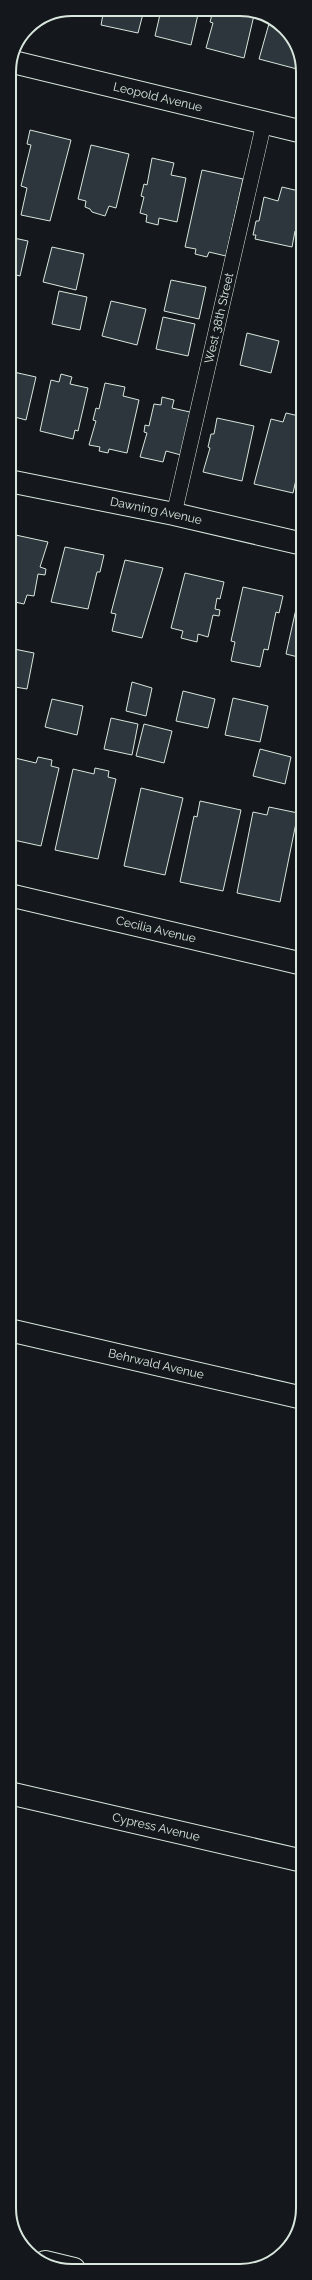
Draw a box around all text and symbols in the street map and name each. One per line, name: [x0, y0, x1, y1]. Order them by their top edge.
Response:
street label: Leopold Avenue: [112, 79, 204, 114]
street label: West 38th Street: [202, 271, 236, 365]
street label: Dawning Avenue: [109, 494, 203, 527]
street label: Cecilia Avenue: [115, 913, 197, 946]
street label: Behrwald Avenue: [107, 1346, 205, 1382]
street label: Cypress Avenue: [111, 1810, 201, 1844]

